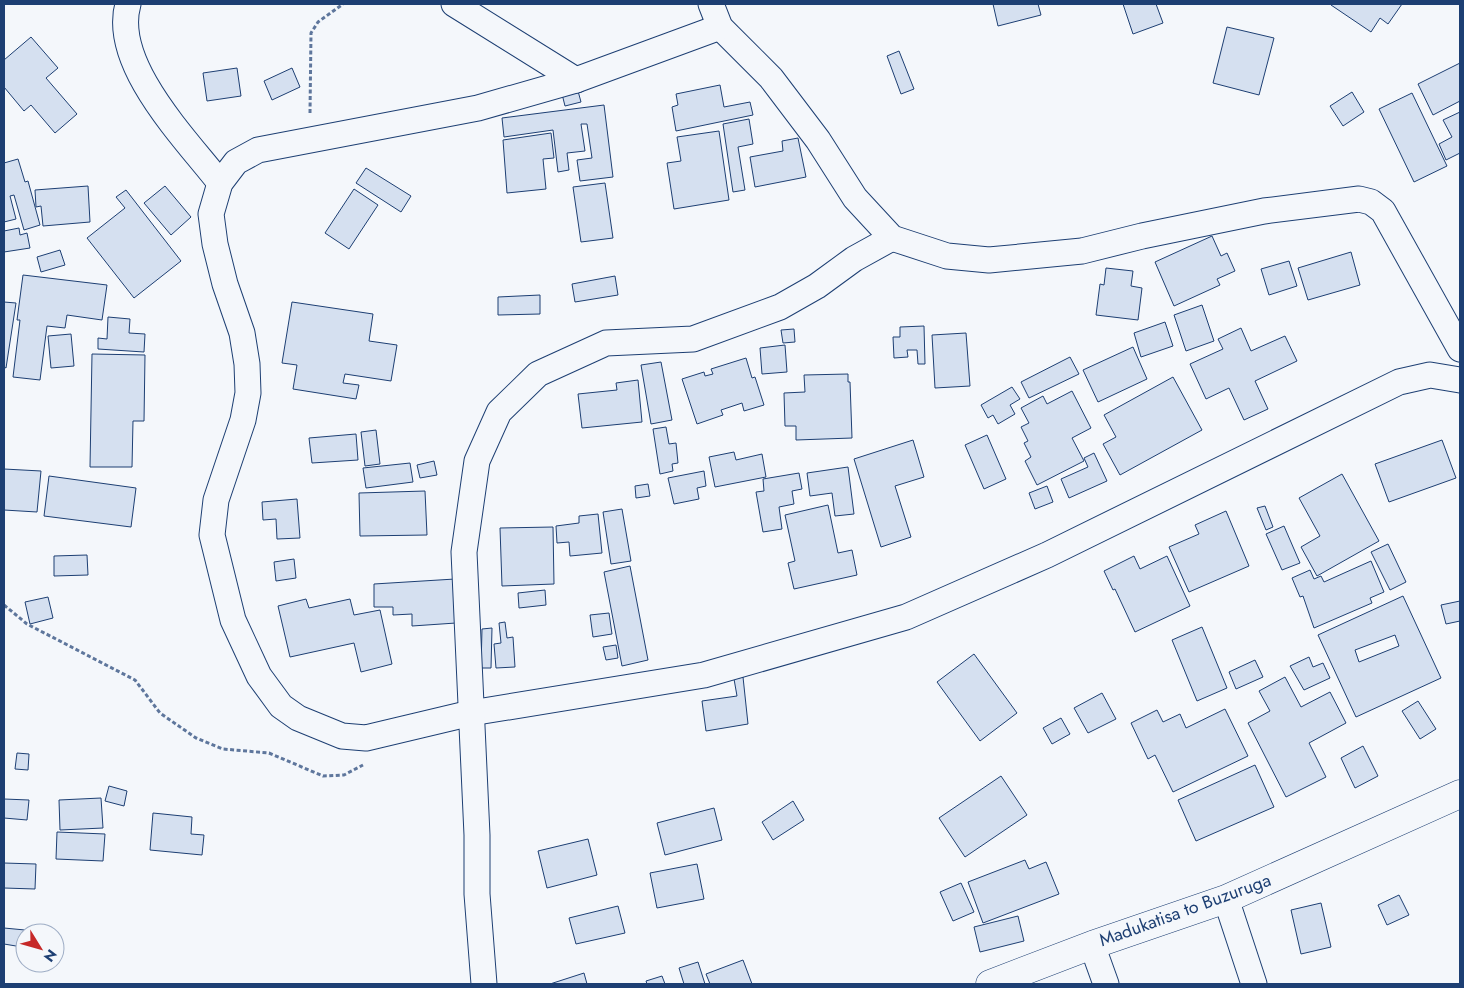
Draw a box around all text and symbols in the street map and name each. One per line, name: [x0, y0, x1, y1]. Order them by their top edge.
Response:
street label: Madukatisa to Buzuruga: [1096, 867, 1274, 953]
north arrow: [15, 923, 65, 973]
text: N: [39, 945, 62, 966]

